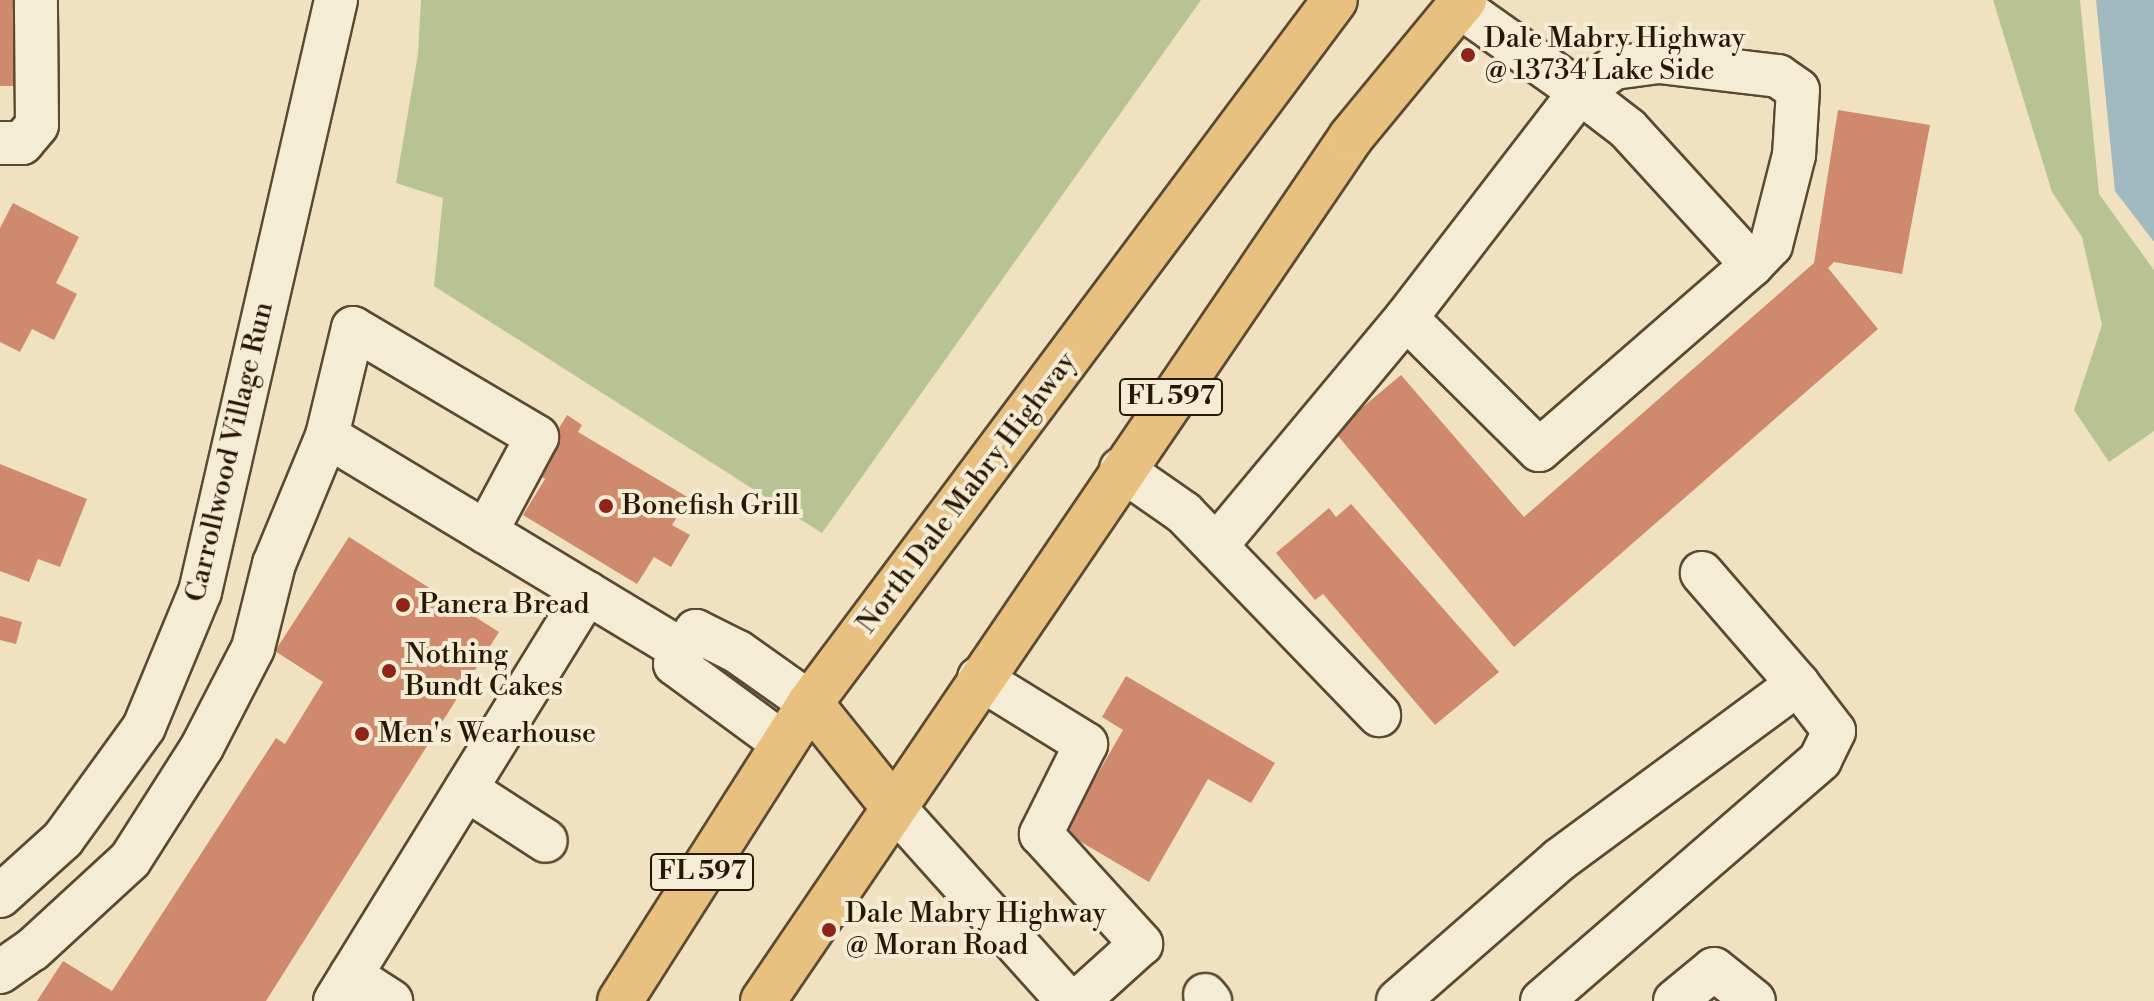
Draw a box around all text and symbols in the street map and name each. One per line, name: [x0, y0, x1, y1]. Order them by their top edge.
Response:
place label: Dale Mabry Highway @ 13734 Lake Side: [1484, 22, 1745, 88]
marker: Dale Mabry Highway @ 13734 Lake Side: [1459, 46, 1477, 64]
street label: Carrollwood Village Run: [179, 299, 281, 605]
street label: North Dale Mabry Highway: [850, 346, 1084, 640]
road number: FL 597: [1119, 375, 1223, 419]
place label: Bonefish Grill: [622, 489, 799, 523]
marker: Bonefish Grill: [597, 497, 615, 515]
place label: Panera Bread: [419, 588, 589, 622]
marker: Panera Bread: [394, 596, 412, 614]
place label: Nothing Bundt Cakes: [405, 638, 563, 704]
marker: Nothing Bundt Cakes: [380, 662, 398, 680]
place label: Men's Wearhouse: [378, 717, 596, 751]
marker: Men's Wearhouse: [353, 725, 371, 743]
road number: FL 597: [650, 850, 754, 894]
place label: Dale Mabry Highway @ Moran Road: [845, 897, 1106, 963]
marker: Dale Mabry Highway @ Moran Road: [820, 921, 838, 939]

